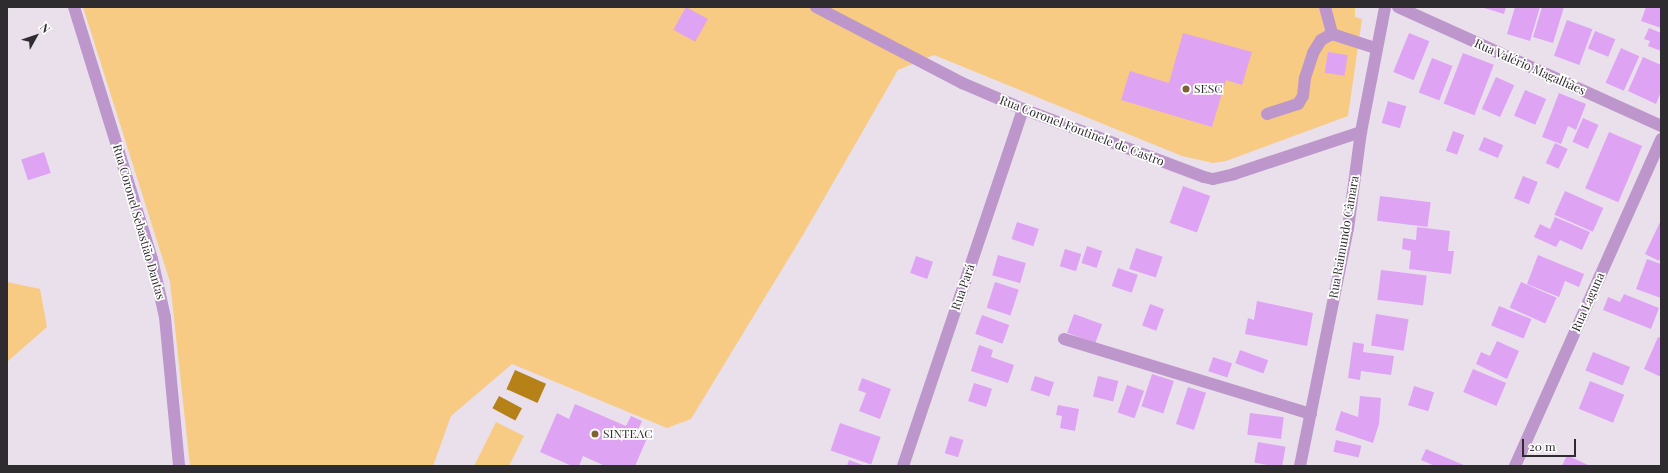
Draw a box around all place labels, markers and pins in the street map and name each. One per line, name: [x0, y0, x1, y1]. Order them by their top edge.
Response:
place label: SESC: [1194, 82, 1223, 96]
marker: SESC: [1181, 84, 1191, 94]
place label: SINTEAC: [603, 427, 652, 441]
marker: SINTEAC: [590, 429, 600, 439]

